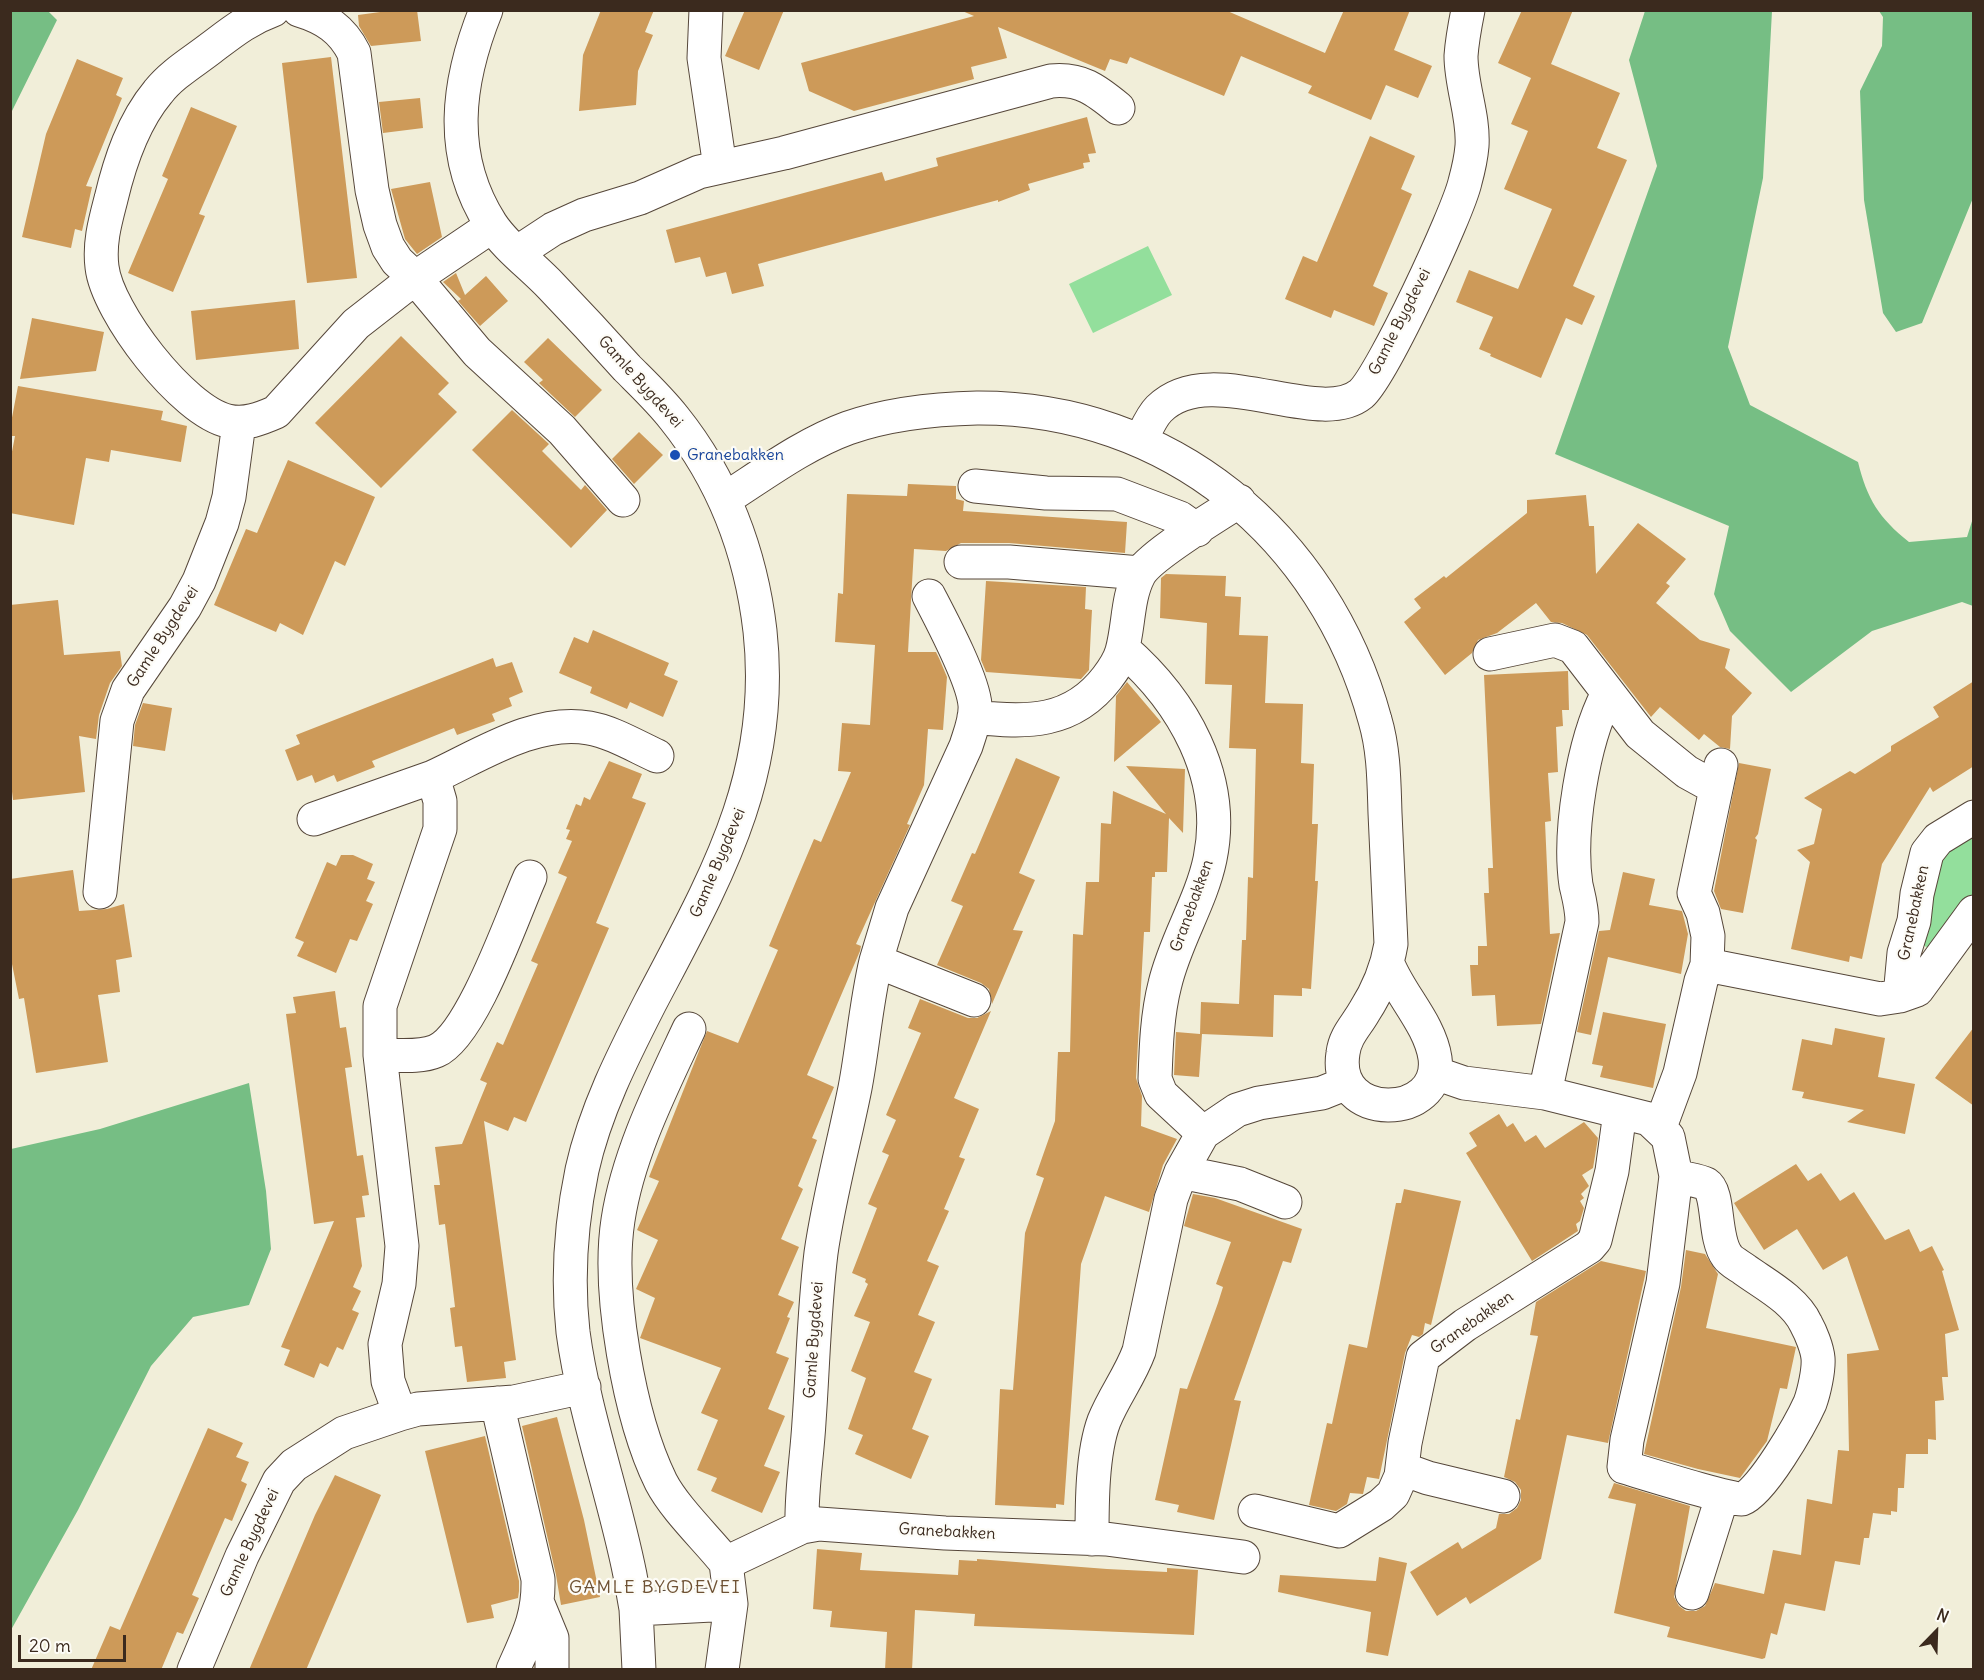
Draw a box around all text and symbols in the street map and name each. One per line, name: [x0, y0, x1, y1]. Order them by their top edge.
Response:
street label: Gamle Bygdevei: [1365, 265, 1435, 379]
street label: Gamle Bygdevei: [594, 332, 686, 432]
place label: Granebakken: [687, 445, 784, 465]
marker: Granebakken: [668, 448, 682, 462]
street label: Gamle Bygdevei: [123, 583, 203, 691]
street label: Gamle Bygdevei: [686, 805, 750, 921]
street label: Granebakken: [1166, 857, 1218, 955]
street label: Granebakken: [1895, 864, 1933, 962]
street label: Gamle Bygdevei: [800, 1281, 828, 1399]
street label: Granebakken: [1427, 1287, 1517, 1359]
street label: Gamle Bygdevei: [217, 1486, 283, 1600]
street label: Granebakken: [898, 1520, 996, 1544]
district label: GAMLE BYGDEVEI: [569, 1577, 741, 1599]
north arrow: [1906, 1602, 1966, 1662]
text: N: [1934, 1604, 1952, 1627]
scale bar: [21, 1623, 129, 1661]
text: 20 m: [29, 1634, 71, 1657]

